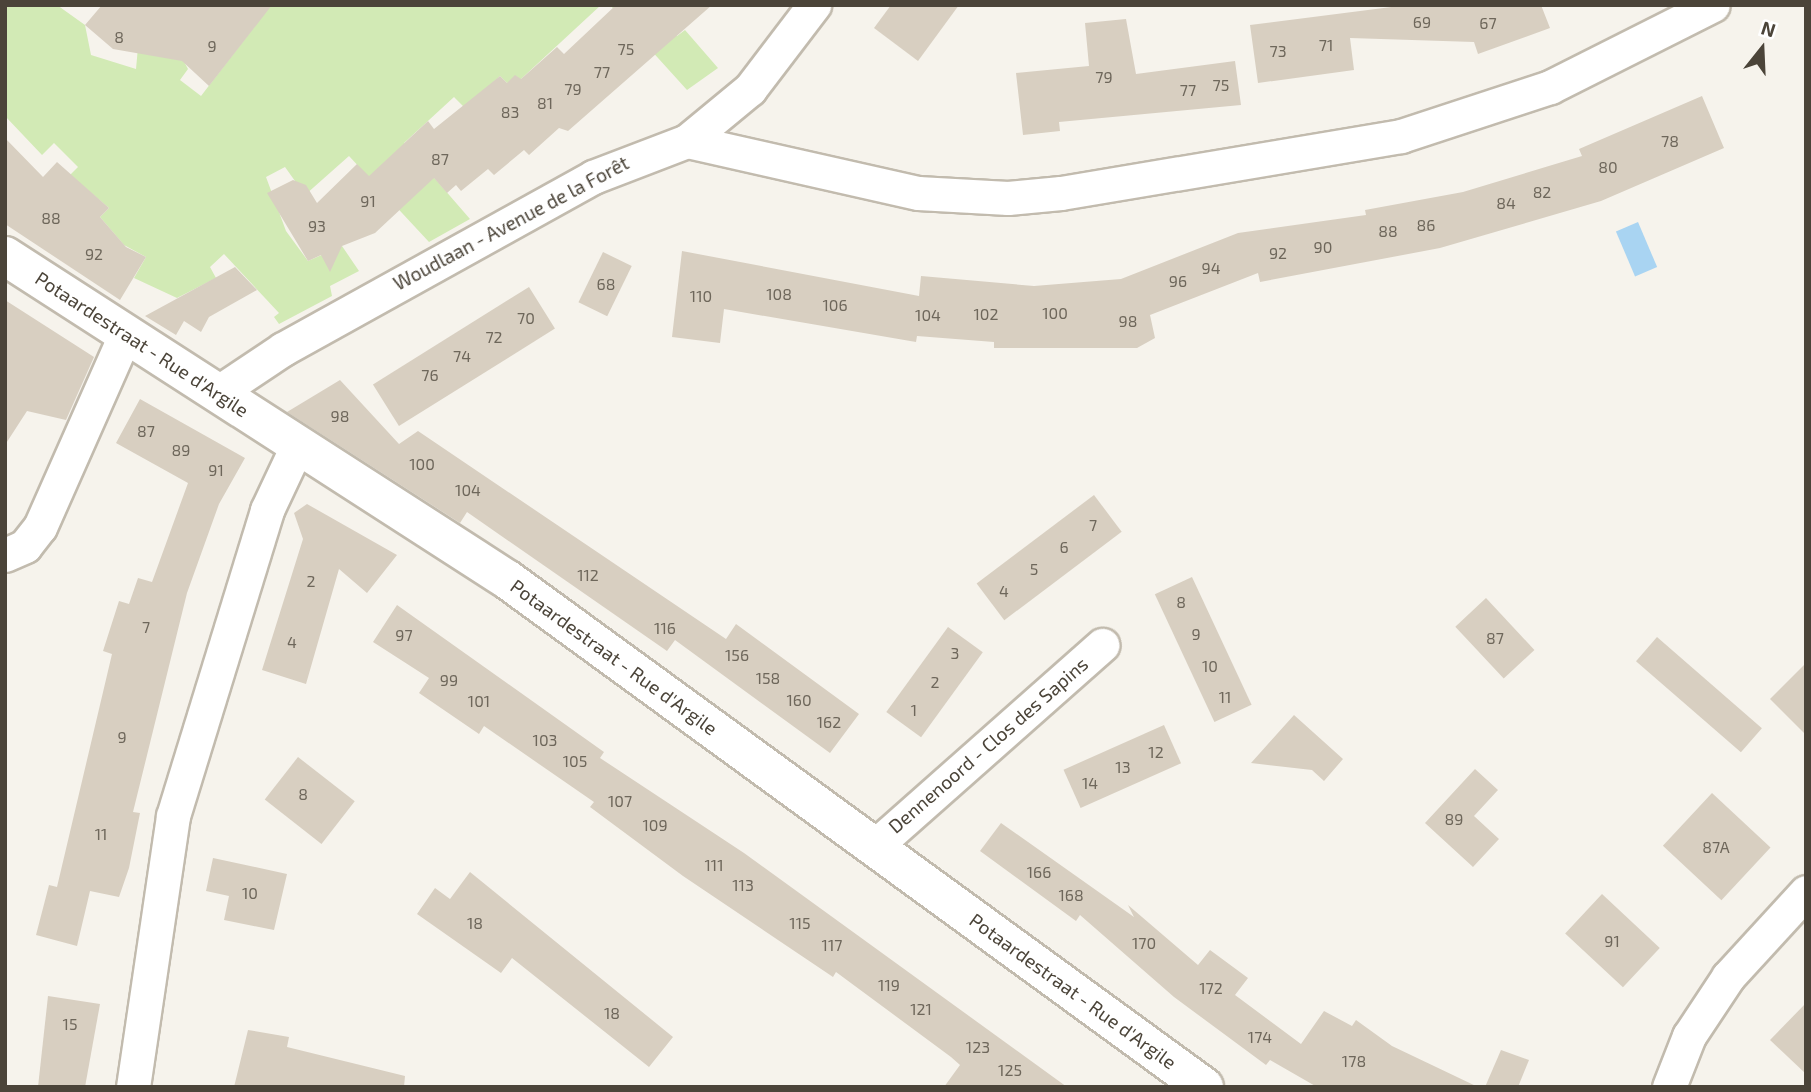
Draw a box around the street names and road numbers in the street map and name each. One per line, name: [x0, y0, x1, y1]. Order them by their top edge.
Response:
street label: Woudlaan - Avenue de la Forêt: [389, 151, 633, 295]
street label: Potaardestraat - Rue d'Argile: [31, 266, 253, 422]
street label: Potaardestraat - Rue d'Argile: [506, 574, 722, 740]
street label: Dennenoord - Clos des Sapins: [884, 652, 1092, 838]
street label: Potaardestraat - Rue d'Argile: [965, 908, 1181, 1074]

